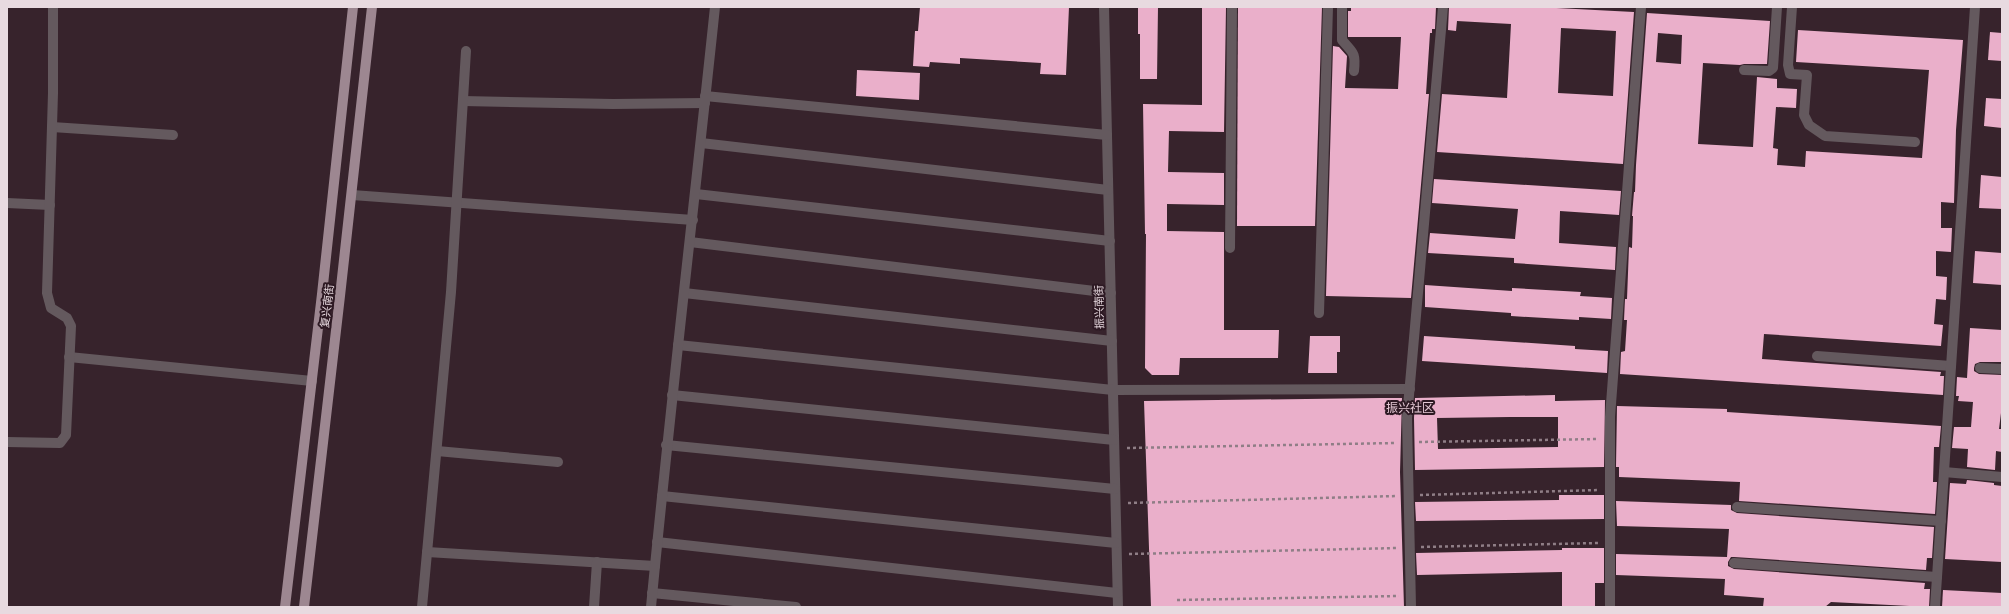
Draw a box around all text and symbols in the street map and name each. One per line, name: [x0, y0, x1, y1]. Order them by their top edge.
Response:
street label: 复兴南街: [317, 283, 336, 329]
street label: 振兴南街: [1092, 285, 1105, 329]
district label: 振兴社区: [1386, 400, 1434, 415]

